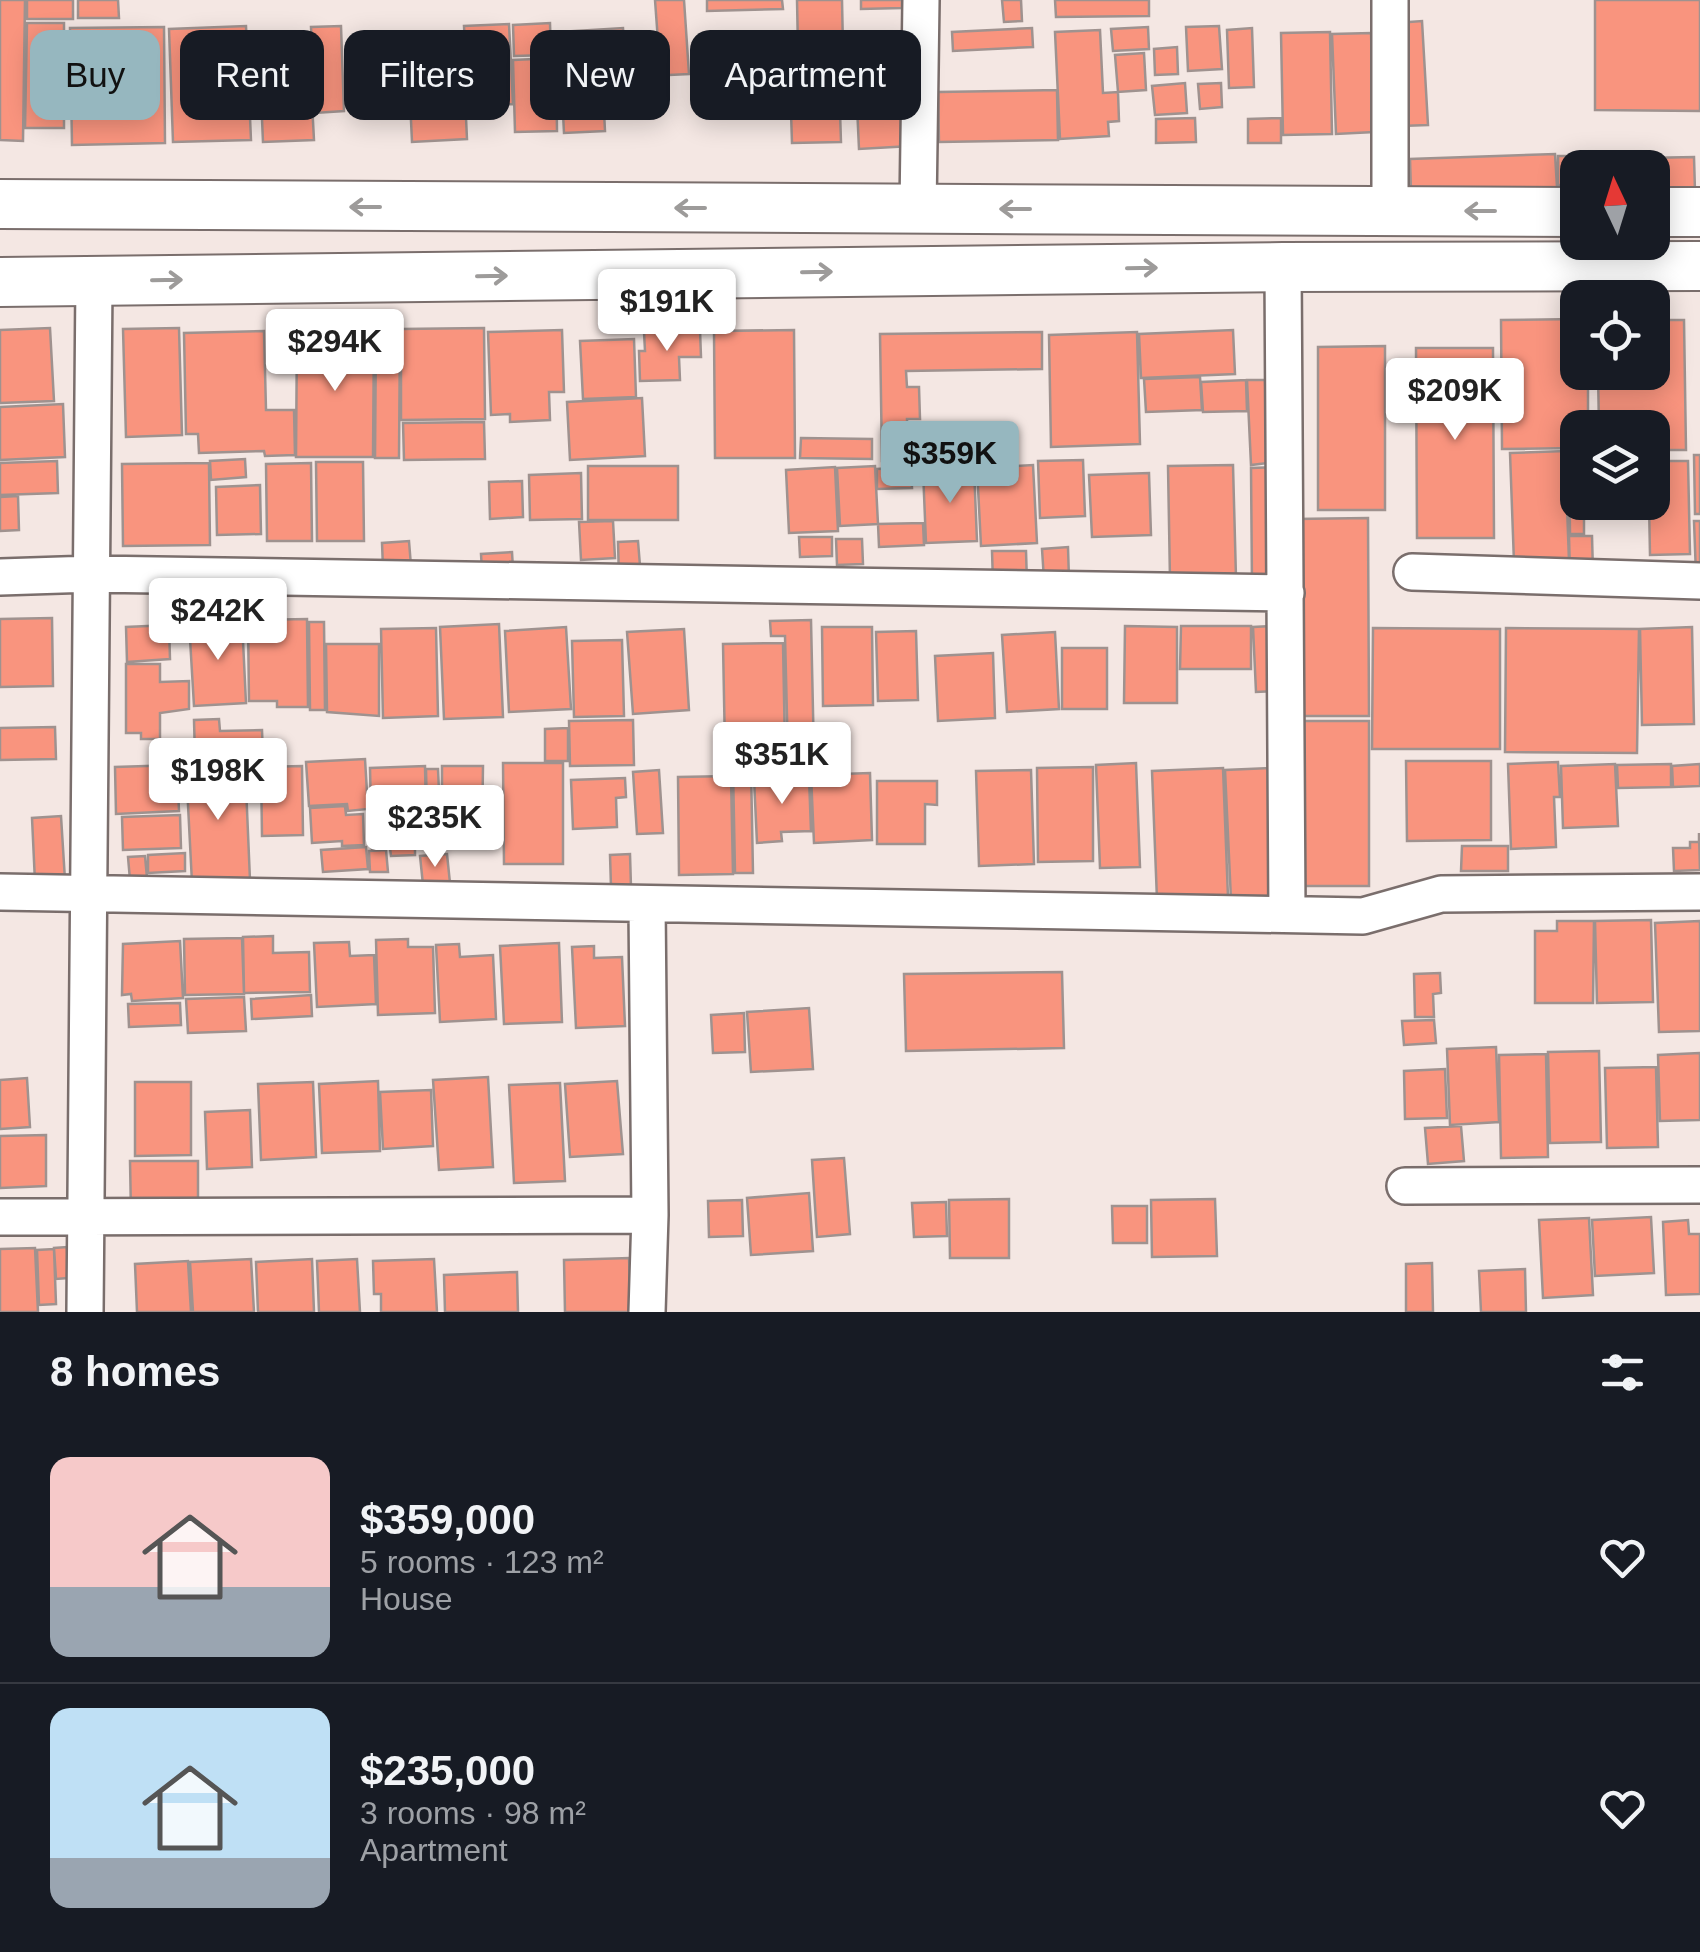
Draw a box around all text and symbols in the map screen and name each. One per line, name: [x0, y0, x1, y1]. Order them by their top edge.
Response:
chip: Buy: [30, 30, 160, 120]
chip: Rent: [180, 30, 324, 120]
chip: Filters: [344, 30, 510, 120]
chip: New: [530, 30, 670, 120]
chip: Apartment: [690, 30, 921, 120]
north arrow: [1560, 150, 1670, 260]
map controls: [1560, 150, 1670, 520]
one-way arrow: [350, 198, 382, 216]
one-way arrow: [675, 198, 708, 218]
one-way arrow: [1000, 200, 1032, 218]
one-way arrow: [1465, 202, 1498, 220]
one-way arrow: [1126, 259, 1158, 278]
one-way arrow: [800, 262, 833, 282]
one-way arrow: [476, 266, 508, 286]
pin: $191K: [597, 269, 737, 354]
one-way arrow: [150, 270, 183, 290]
button: locate: [1560, 280, 1670, 390]
text: $191K: [620, 283, 714, 319]
pin: $294K: [265, 309, 405, 394]
text: $294K: [288, 323, 382, 359]
pin: $209K: [1385, 358, 1525, 443]
text: $209K: [1408, 372, 1502, 408]
button: layers: [1560, 410, 1670, 520]
pin: $359K: [880, 421, 1020, 506]
text: $359K: [903, 435, 997, 471]
pin: $242K: [148, 578, 288, 663]
text: $242K: [171, 592, 265, 628]
pin: $351K: [712, 722, 852, 807]
text: $351K: [735, 736, 829, 772]
pin: $198K: [148, 738, 288, 823]
text: $198K: [171, 752, 265, 788]
pin: $235K: [365, 785, 505, 870]
text: $235K: [388, 799, 482, 835]
icon: filters: [1595, 1345, 1650, 1400]
text: 8 homes: [50, 1348, 220, 1395]
text: $359,000: [360, 1496, 535, 1543]
icon: home: [130, 1497, 250, 1617]
icon: heart: [1595, 1530, 1650, 1585]
text: 5 rooms · 123 m²: [360, 1544, 604, 1580]
text: House: [360, 1581, 453, 1617]
text: $235,000: [360, 1747, 535, 1794]
icon: home: [130, 1748, 250, 1868]
icon: heart: [1595, 1781, 1650, 1836]
text: 3 rooms · 98 m²: [360, 1795, 586, 1831]
text: Apartment: [360, 1832, 508, 1868]

